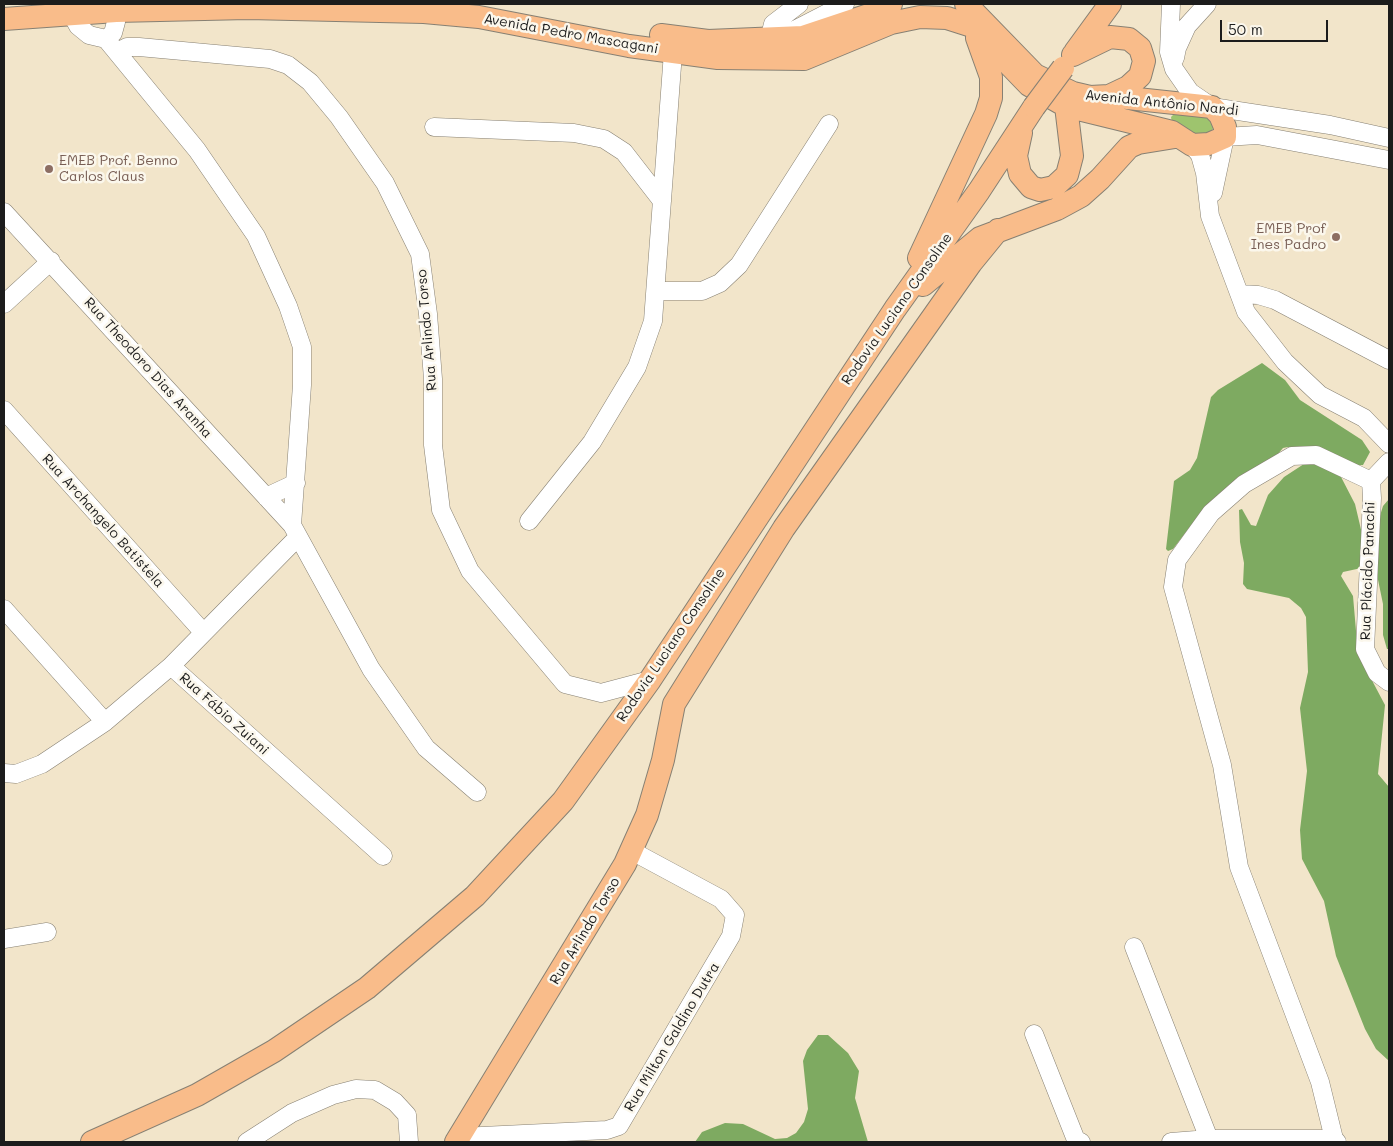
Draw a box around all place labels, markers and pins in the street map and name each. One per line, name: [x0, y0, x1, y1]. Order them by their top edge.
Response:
place label: EMEB Prof. Benno Carlos Claus: [59, 153, 178, 186]
marker: EMEB Prof. Benno Carlos Claus: [43, 163, 55, 175]
place label: EMEB Prof Ines Padro: [1251, 221, 1326, 253]
marker: EMEB Prof Ines Padro: [1330, 231, 1342, 243]

